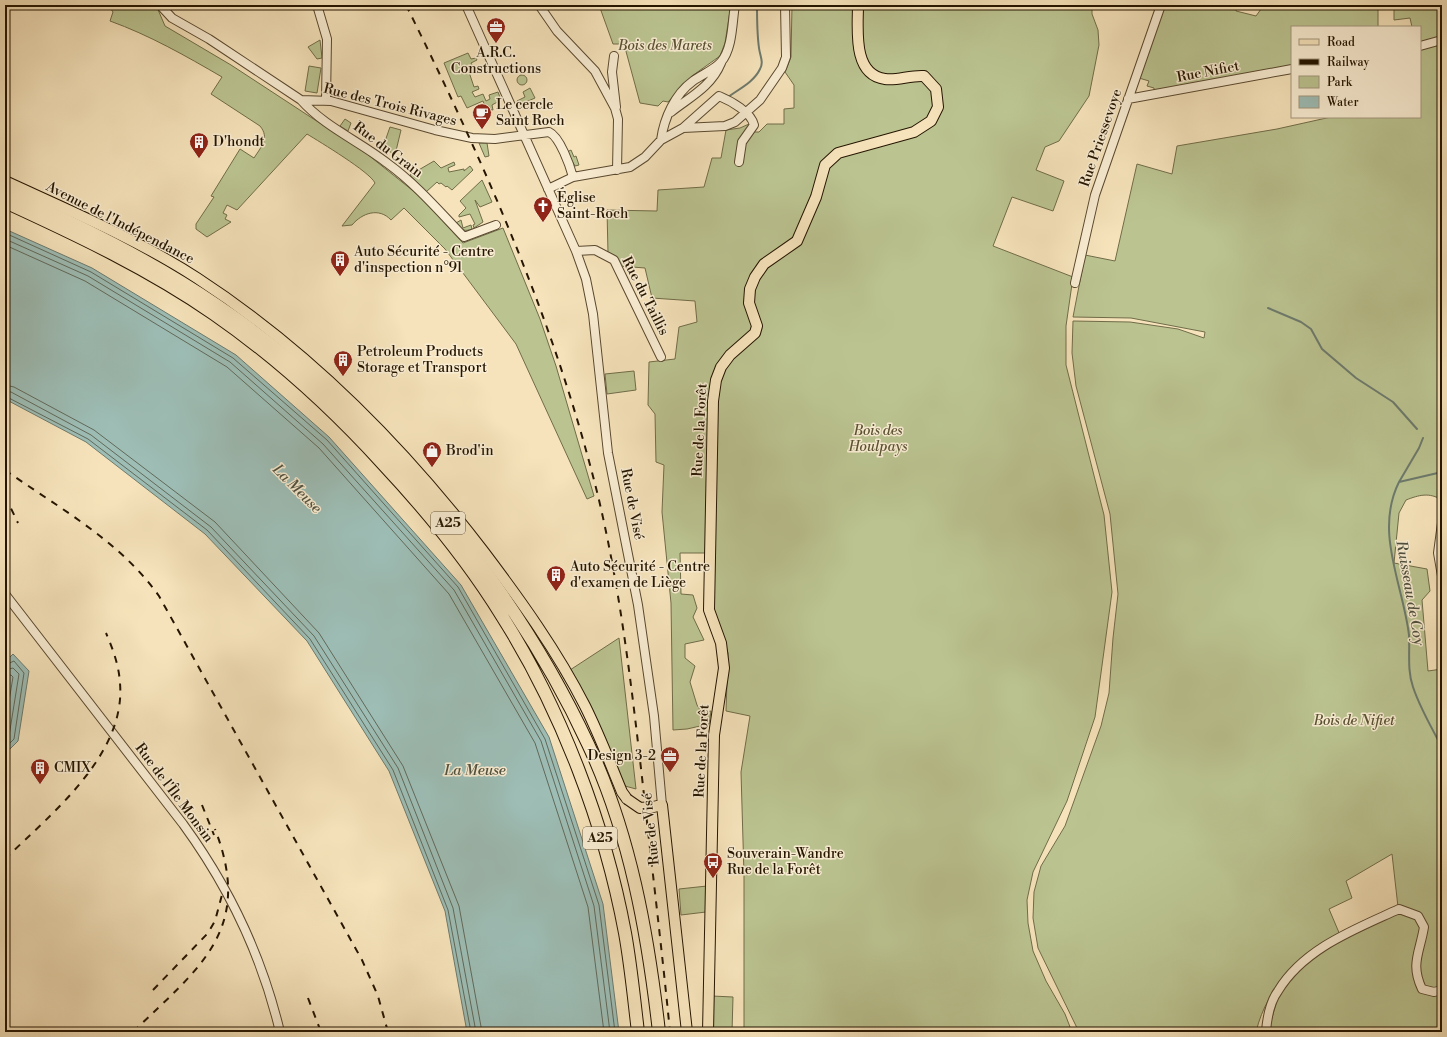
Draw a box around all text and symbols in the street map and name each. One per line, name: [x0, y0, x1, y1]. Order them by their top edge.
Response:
office icon: A.R.C. Constructions: [485, 16, 507, 44]
legend: [1291, 26, 1421, 118]
text: Road: [1327, 35, 1355, 50]
park label: Bois des Marets: [617, 37, 712, 55]
place label: A.R.C. Constructions: [451, 44, 541, 78]
text: Railway: [1327, 55, 1369, 70]
street label: Rue Nifiet: [1175, 57, 1241, 87]
text: Park: [1327, 75, 1353, 90]
street label: Rue des Trois Rivages: [321, 80, 459, 130]
street label: Rue Priessevoye: [1076, 87, 1126, 189]
text: Water: [1326, 95, 1359, 110]
place label: Le cercle Saint Roch: [496, 96, 565, 130]
cafe icon: Le cercle Saint Roch: [471, 102, 493, 130]
street label: Rue du Grain: [350, 118, 427, 182]
building icon: D'hondt: [188, 131, 210, 159]
place label: D'hondt: [213, 133, 265, 151]
street label: Avenue de l'Indépendance: [42, 177, 197, 268]
place label: Église Saint-Roch: [557, 187, 629, 223]
church icon: Église Saint-Roch: [532, 195, 554, 223]
place label: Auto Sécurité - Centre d'inspection n°91: [353, 243, 494, 277]
building icon: Auto Sécurité - Centre d'inspection n°91: [329, 249, 351, 277]
street label: Rue du Taillis: [617, 254, 673, 338]
place label: Petroleum Products Storage et Transport: [357, 343, 487, 377]
building icon: Petroleum Products Storage et Transport: [332, 349, 354, 377]
street label: Rue de la Forêt: [689, 383, 711, 477]
park label: Bois des Houlpays: [848, 422, 907, 456]
shop icon: Brod'in: [421, 440, 443, 468]
place label: Brod'in: [445, 442, 494, 460]
water label: La Meuse: [268, 460, 326, 518]
street label: Rue de Visé: [616, 467, 648, 541]
road number: A25: [431, 512, 465, 534]
water label: Ruisseau de Coy: [1391, 538, 1429, 648]
place label: Auto Sécurité - Centre d'examen de Liège: [569, 558, 710, 592]
building icon: Auto Sécurité - Centre d'examen de Liège: [545, 564, 567, 592]
street label: Rue de la Forêt: [691, 704, 713, 798]
park label: Bois de Nifiet: [1312, 712, 1395, 730]
street label: Rue de l'Île Monsin: [131, 739, 219, 847]
office icon: Design 3-2: [659, 745, 681, 773]
place label: Design 3-2: [588, 747, 656, 765]
building icon: CMIX: [29, 757, 51, 785]
place label: CMIX: [54, 759, 91, 777]
water label: La Meuse: [443, 761, 506, 780]
street label: Rue de Visé: [638, 792, 664, 866]
road number: A25: [583, 827, 617, 849]
place label: Souverain-Wandre Rue de la Forêt: [727, 845, 844, 879]
bus stop icon: Souverain-Wandre Rue de la Forêt: [702, 851, 724, 879]

